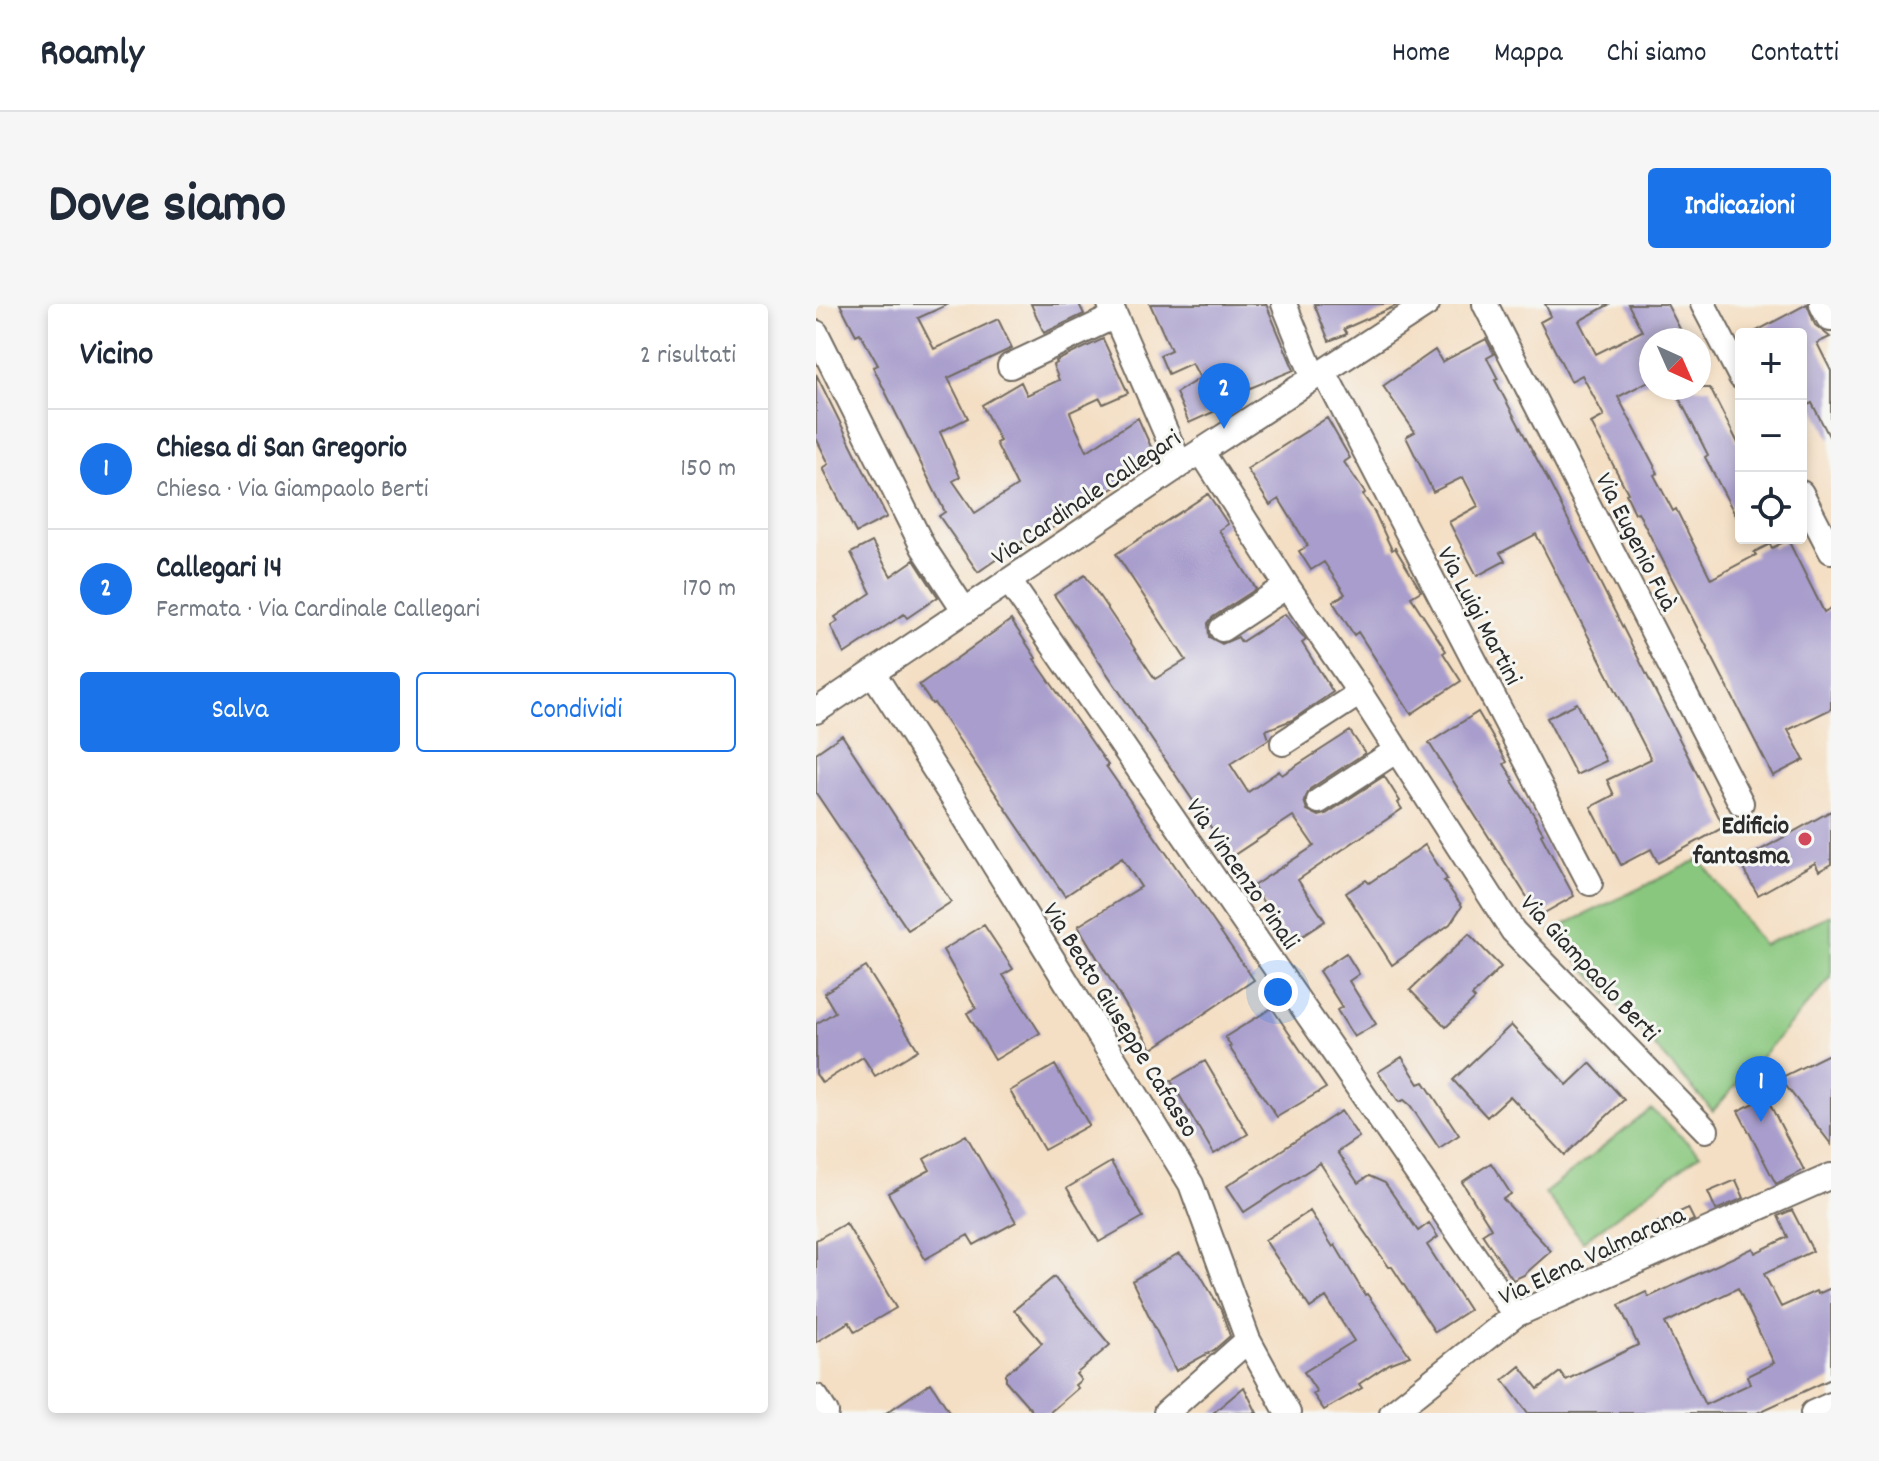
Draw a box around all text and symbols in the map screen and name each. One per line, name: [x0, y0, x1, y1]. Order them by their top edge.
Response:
text: Roamly: [40, 28, 144, 83]
text: Home: [1392, 35, 1450, 75]
text: Mappa: [1494, 35, 1563, 75]
text: Chi siamo: [1607, 35, 1707, 75]
text: Contatti: [1751, 35, 1839, 75]
text: Dove siamo: [48, 168, 286, 248]
button: Indicazioni: [1648, 168, 1831, 248]
north arrow: [1639, 328, 1711, 400]
map controls: [1735, 328, 1807, 544]
button: +: [1735, 328, 1807, 400]
text: Vicino: [80, 332, 153, 381]
text: 2 risultati: [640, 338, 736, 375]
pin: 2: [1198, 363, 1250, 429]
button: −: [1735, 400, 1807, 472]
street label: Via Cardinale Callegari: [985, 421, 1189, 576]
text: Chiesa di San Gregorio: [156, 429, 407, 472]
text: 1: [103, 451, 109, 488]
text: 150 m: [680, 451, 736, 488]
street label: Via Eugenio Fuà: [1584, 467, 1686, 618]
text: Chiesa · Via Giampaolo Berti: [156, 472, 429, 509]
button: locate: [1735, 472, 1807, 544]
street label: Via Luigi Martini: [1426, 541, 1530, 693]
text: Callegari 14: [156, 549, 282, 592]
text: 2: [100, 571, 112, 608]
text: 170 m: [682, 571, 736, 608]
text: Fermata · Via Cardinale Callegari: [156, 592, 480, 629]
button: Salva: [80, 672, 400, 752]
button: Condividi: [416, 672, 736, 752]
street label: Via Vincenzo Pinali: [1175, 792, 1307, 959]
place label: Edificio fantasma: [1692, 809, 1790, 876]
marker: Edificio fantasma: [1796, 830, 1814, 848]
street label: Via Giampaolo Berti: [1510, 887, 1667, 1052]
street label: Via Beato Giuseppe Cafasso: [1031, 896, 1207, 1146]
your location: [1258, 972, 1298, 1012]
pin: 1: [1735, 1056, 1787, 1122]
street label: Via Elena Valmarana: [1493, 1197, 1693, 1317]

